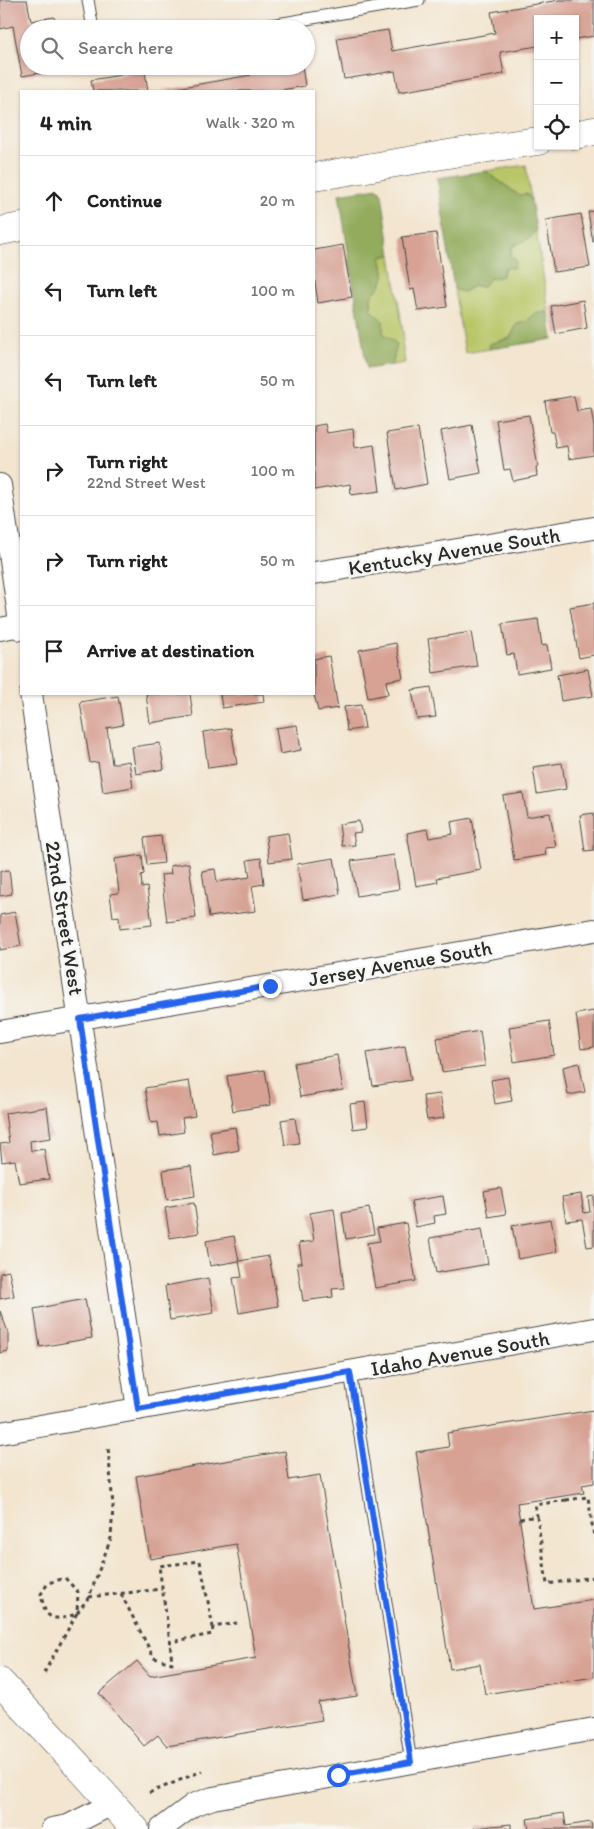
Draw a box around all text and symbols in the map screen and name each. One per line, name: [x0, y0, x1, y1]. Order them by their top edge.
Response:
map controls: [534, 15, 579, 150]
button: +: [534, 15, 579, 60]
search box: [20, 20, 315, 75]
icon: search: [38, 34, 66, 62]
text: Search here: [78, 36, 173, 59]
button: −: [534, 60, 579, 105]
button: locate: [534, 105, 579, 150]
text: 4 min: [40, 110, 92, 135]
text: Walk · 320 m: [206, 113, 295, 132]
icon: ahead: [40, 187, 68, 215]
text: Continue: [87, 189, 162, 212]
text: 20 m: [260, 191, 295, 210]
icon: left: [40, 277, 68, 305]
text: Turn left: [87, 279, 157, 302]
text: 100 m: [251, 281, 295, 300]
icon: left: [40, 367, 68, 395]
text: Turn left: [87, 369, 157, 392]
text: 50 m: [260, 371, 295, 390]
text: Turn right: [87, 450, 168, 473]
icon: right: [40, 457, 68, 485]
text: 100 m: [251, 461, 295, 480]
text: 22nd Street West: [87, 473, 206, 492]
street label: Kentucky Avenue South: [346, 522, 562, 580]
icon: right: [40, 547, 68, 575]
text: Turn right: [87, 549, 168, 572]
text: 50 m: [260, 551, 295, 570]
icon: arrive: [40, 637, 68, 665]
text: Arrive at destination: [87, 639, 254, 662]
street label: 22nd Street West: [40, 839, 90, 997]
street label: Jersey Avenue South: [306, 935, 494, 991]
route end: [259, 975, 282, 998]
street label: Idaho Avenue South: [369, 1325, 551, 1381]
route start: [327, 1764, 350, 1787]

